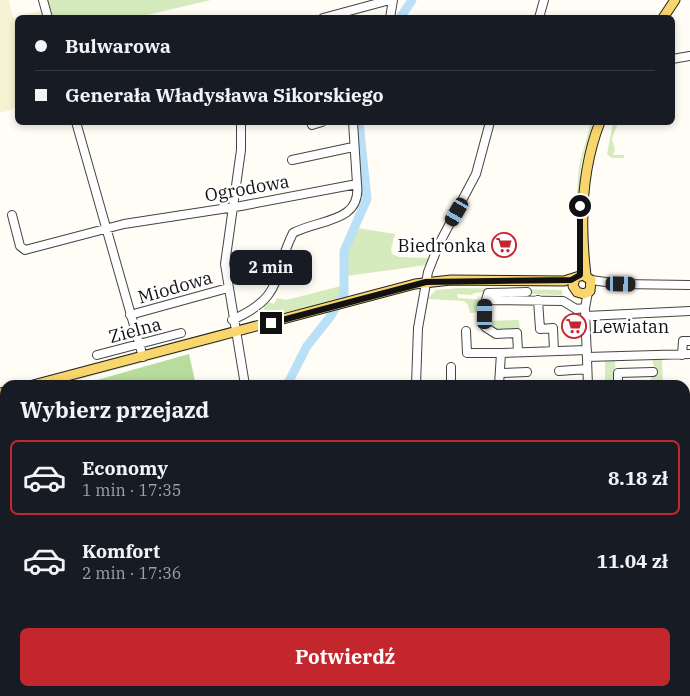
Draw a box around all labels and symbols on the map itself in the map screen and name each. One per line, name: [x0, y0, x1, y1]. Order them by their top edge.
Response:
street label: Ogrodowa: [203, 169, 291, 207]
car: [443, 195, 470, 229]
route start: [569, 195, 591, 217]
supermarket icon: Biedronka: [491, 232, 517, 258]
place label: Biedronka: [398, 234, 486, 257]
callout: 2 min: [230, 250, 312, 286]
street label: Miodowa: [135, 265, 215, 309]
car: [605, 276, 636, 292]
car: [477, 299, 492, 329]
street label: Zielna: [106, 312, 164, 348]
route end: [260, 312, 282, 334]
supermarket icon: Lewiatan: [561, 313, 587, 339]
place label: Lewiatan: [592, 315, 669, 338]

